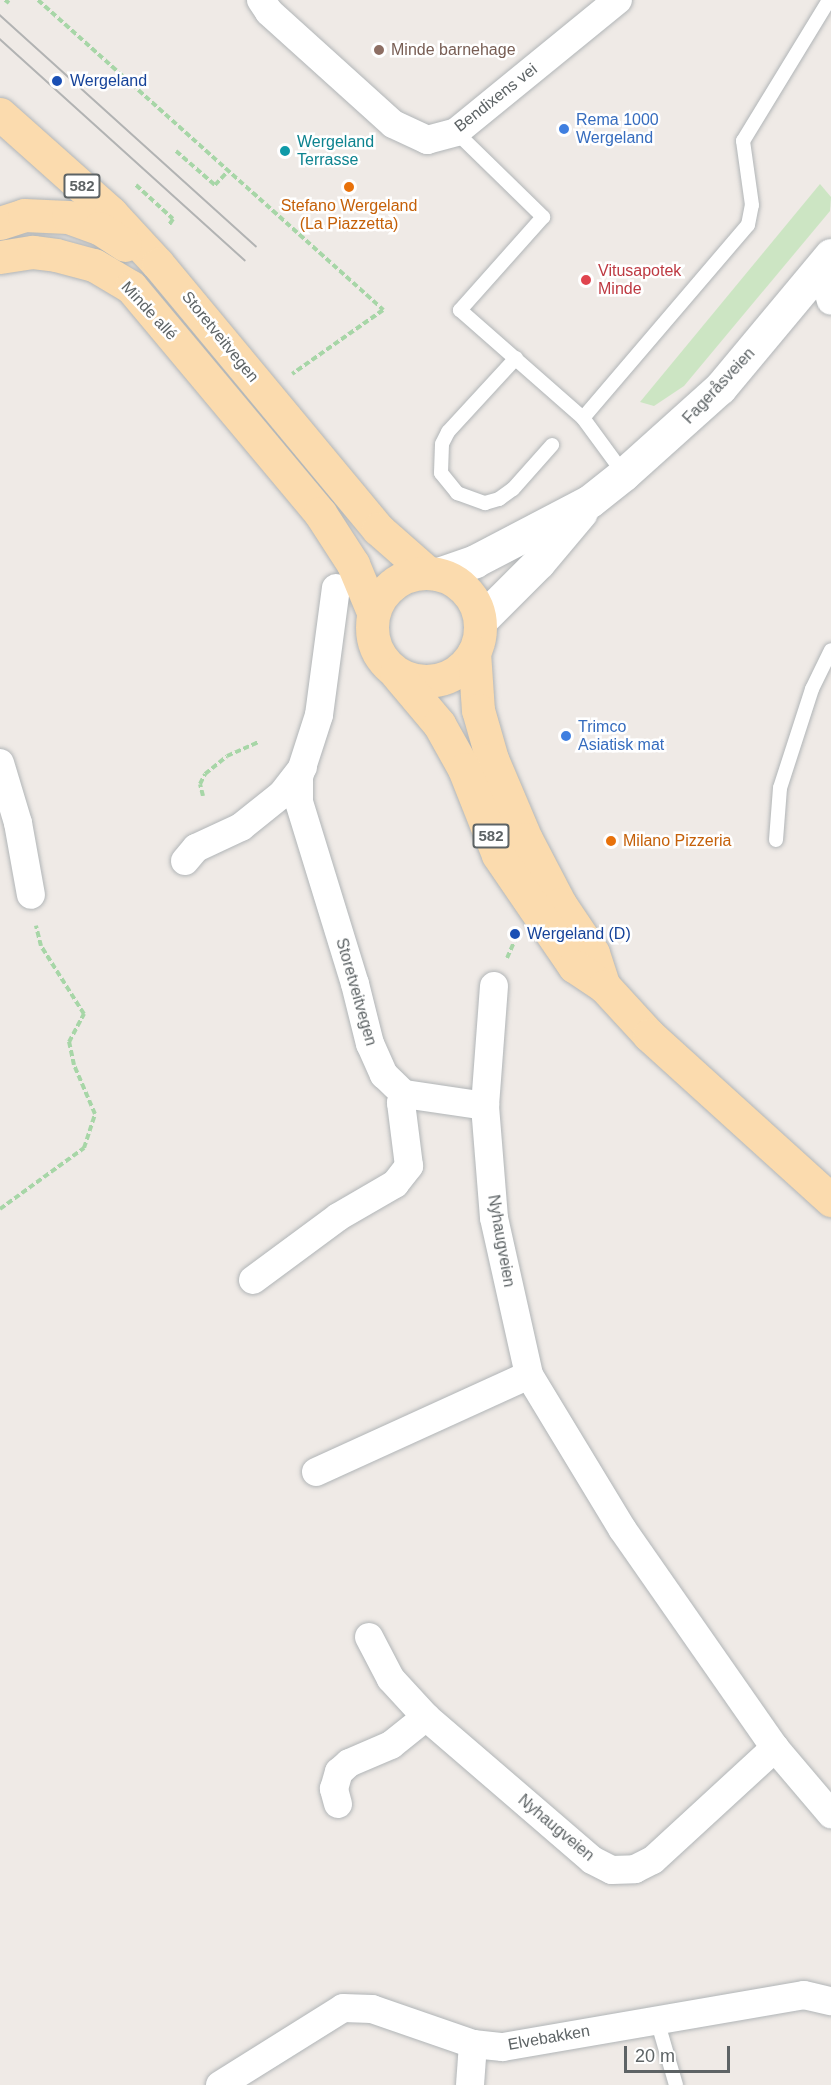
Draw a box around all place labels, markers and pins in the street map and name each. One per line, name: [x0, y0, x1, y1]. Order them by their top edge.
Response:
place label: Minde barnehage: [391, 40, 516, 60]
marker: Minde barnehage: [372, 43, 386, 57]
place label: Wergeland: [70, 71, 147, 91]
marker: Wergeland: [48, 72, 66, 90]
place label: Rema 1000 Wergeland: [576, 110, 659, 148]
marker: Rema 1000 Wergeland: [557, 122, 571, 136]
place label: Wergeland Terrasse: [297, 132, 374, 170]
marker: Wergeland Terrasse: [278, 144, 292, 158]
marker: Stefano Wergeland (La Piazzetta): [342, 180, 356, 194]
place label: Stefano Wergeland (La Piazzetta): [281, 196, 417, 234]
place label: Vitusapotek Minde: [598, 261, 681, 299]
marker: Vitusapotek Minde: [579, 273, 593, 287]
place label: Trimco Asiatisk mat: [578, 717, 664, 755]
marker: Trimco Asiatisk mat: [559, 729, 573, 743]
place label: Milano Pizzeria: [623, 831, 731, 851]
marker: Milano Pizzeria: [604, 834, 618, 848]
place label: Wergeland (D): [527, 924, 631, 944]
marker: Wergeland (D): [508, 927, 522, 941]

